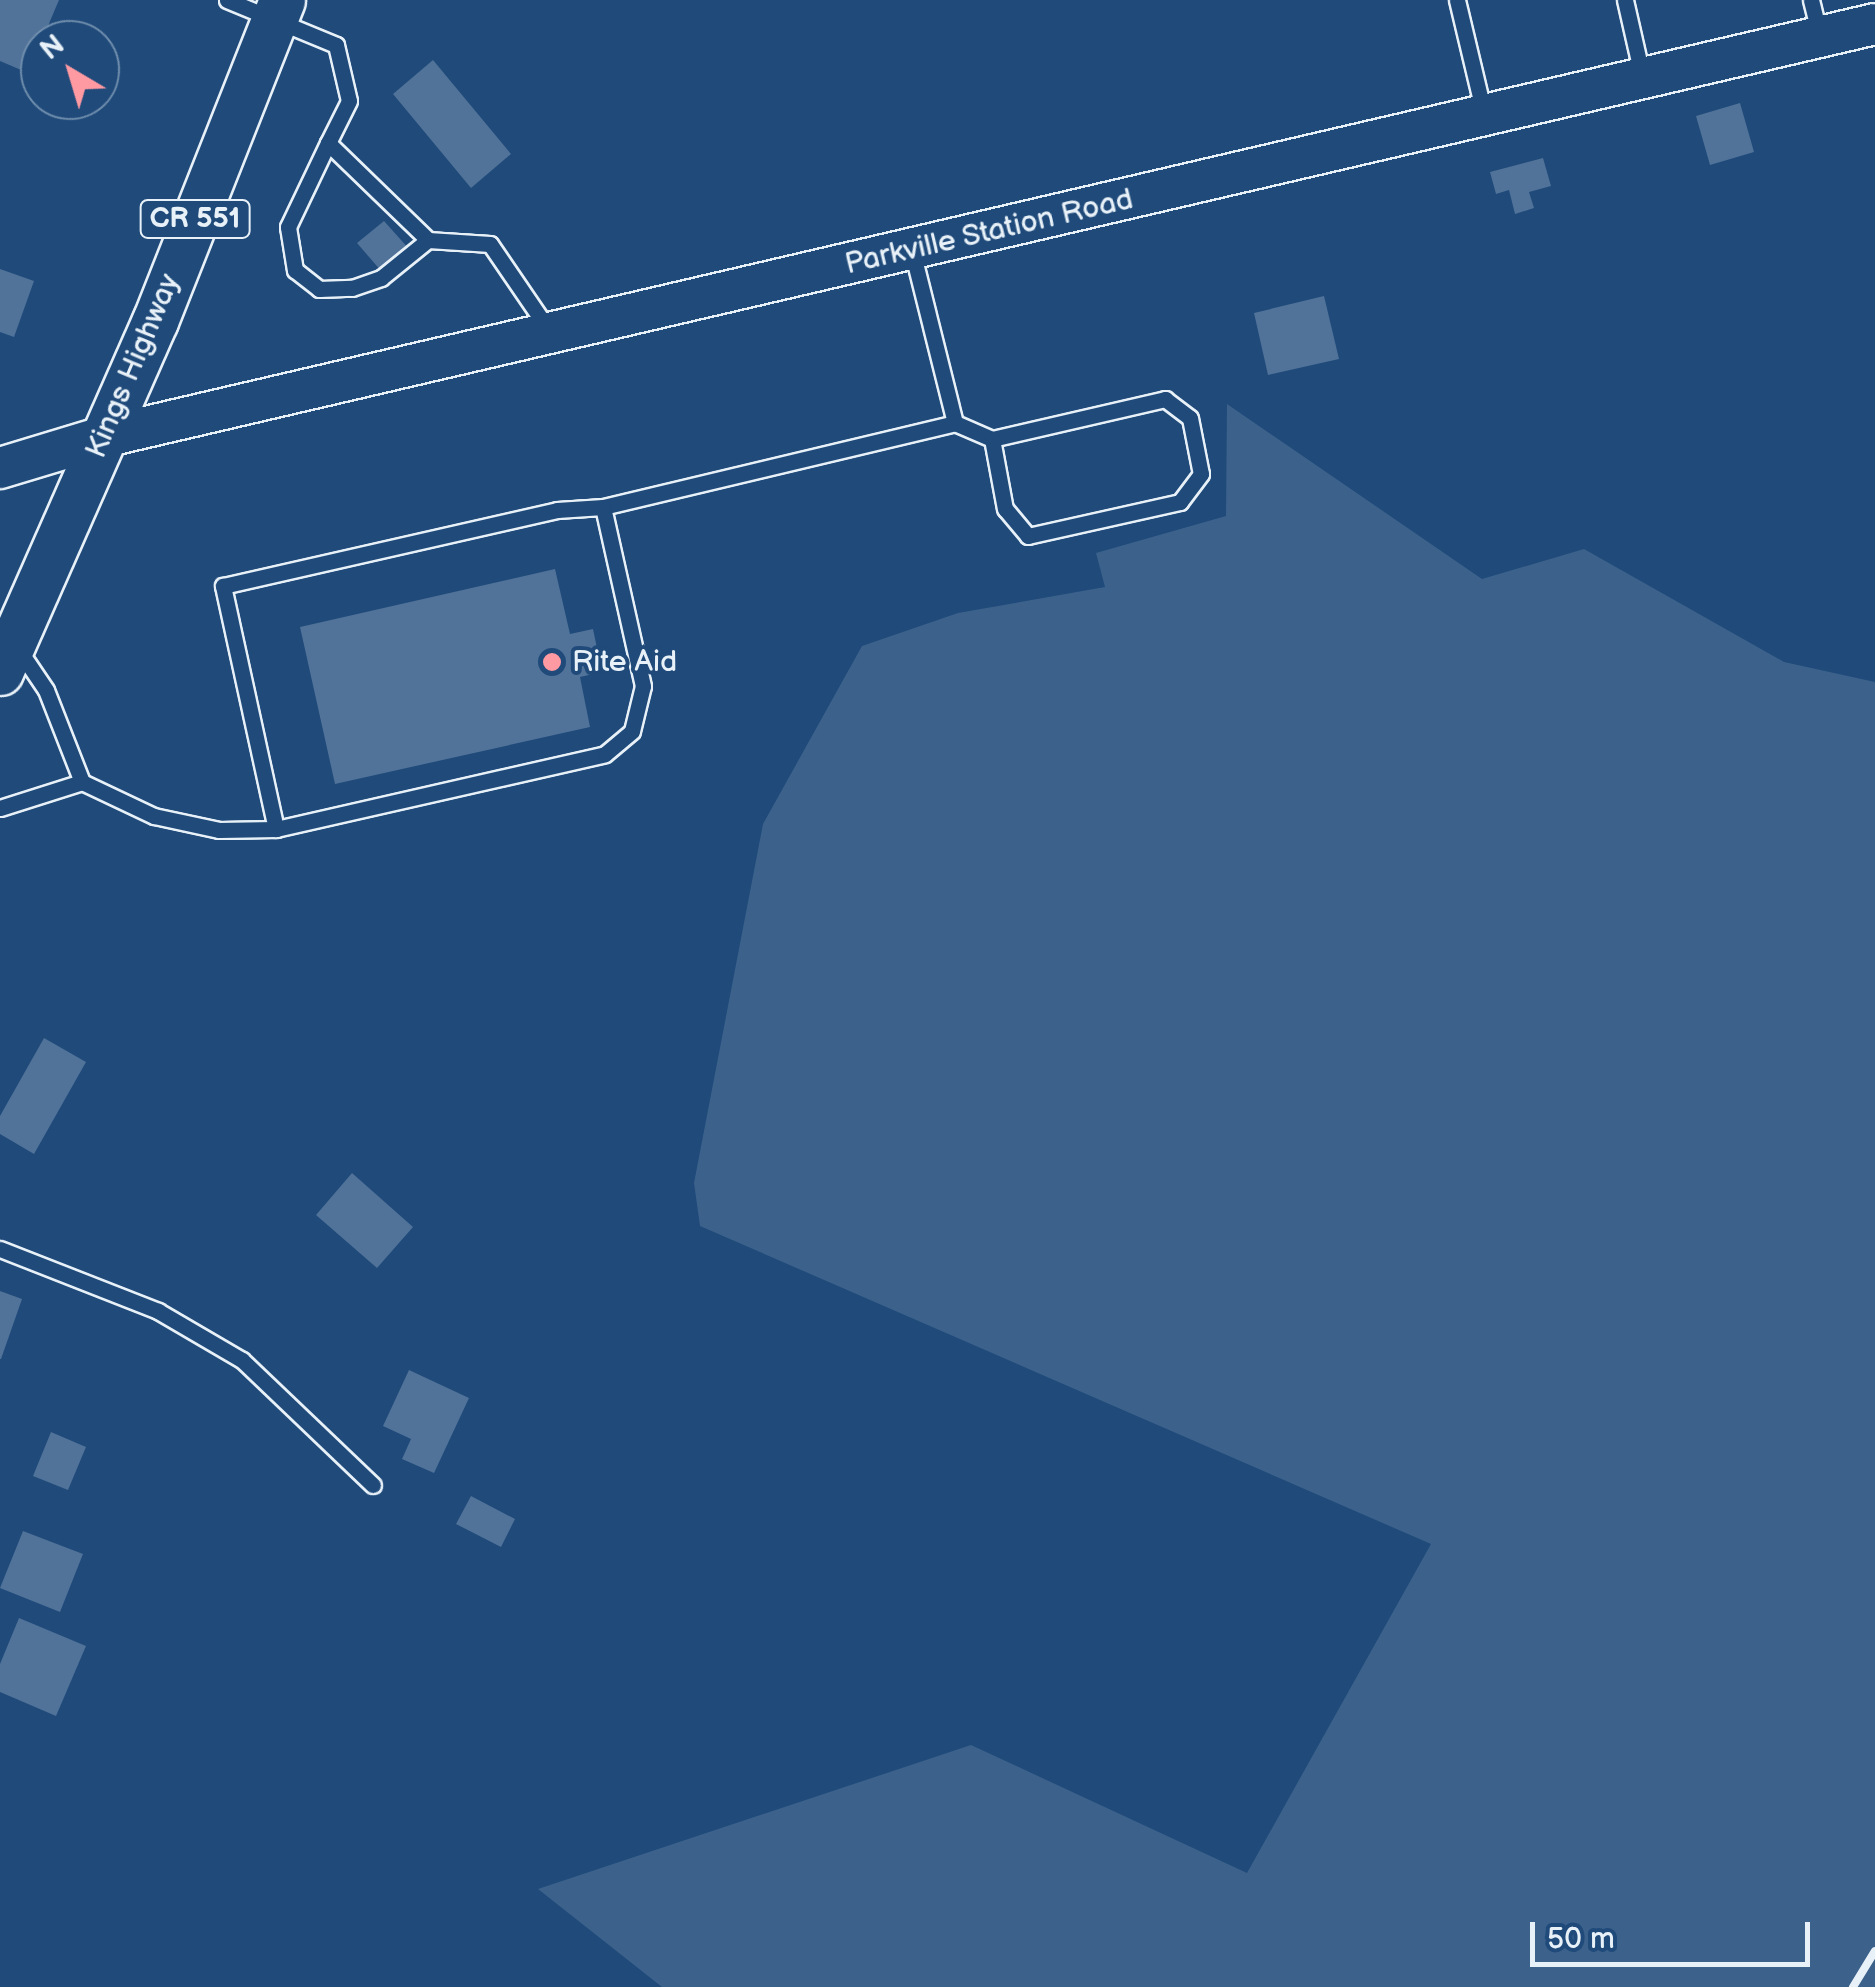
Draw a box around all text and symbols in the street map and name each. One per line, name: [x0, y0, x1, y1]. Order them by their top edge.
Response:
north arrow: [20, 20, 120, 120]
text: N: [34, 28, 71, 67]
street label: Parkville Station Road: [841, 181, 1137, 283]
road number: CR 551: [138, 196, 252, 242]
street label: Kings Highway: [78, 268, 188, 464]
place label: Rite Aid: [572, 644, 677, 680]
marker: Rite Aid: [541, 651, 563, 673]
scale bar: [1535, 1902, 1815, 1964]
text: 50 m: [1547, 1921, 1615, 1957]

